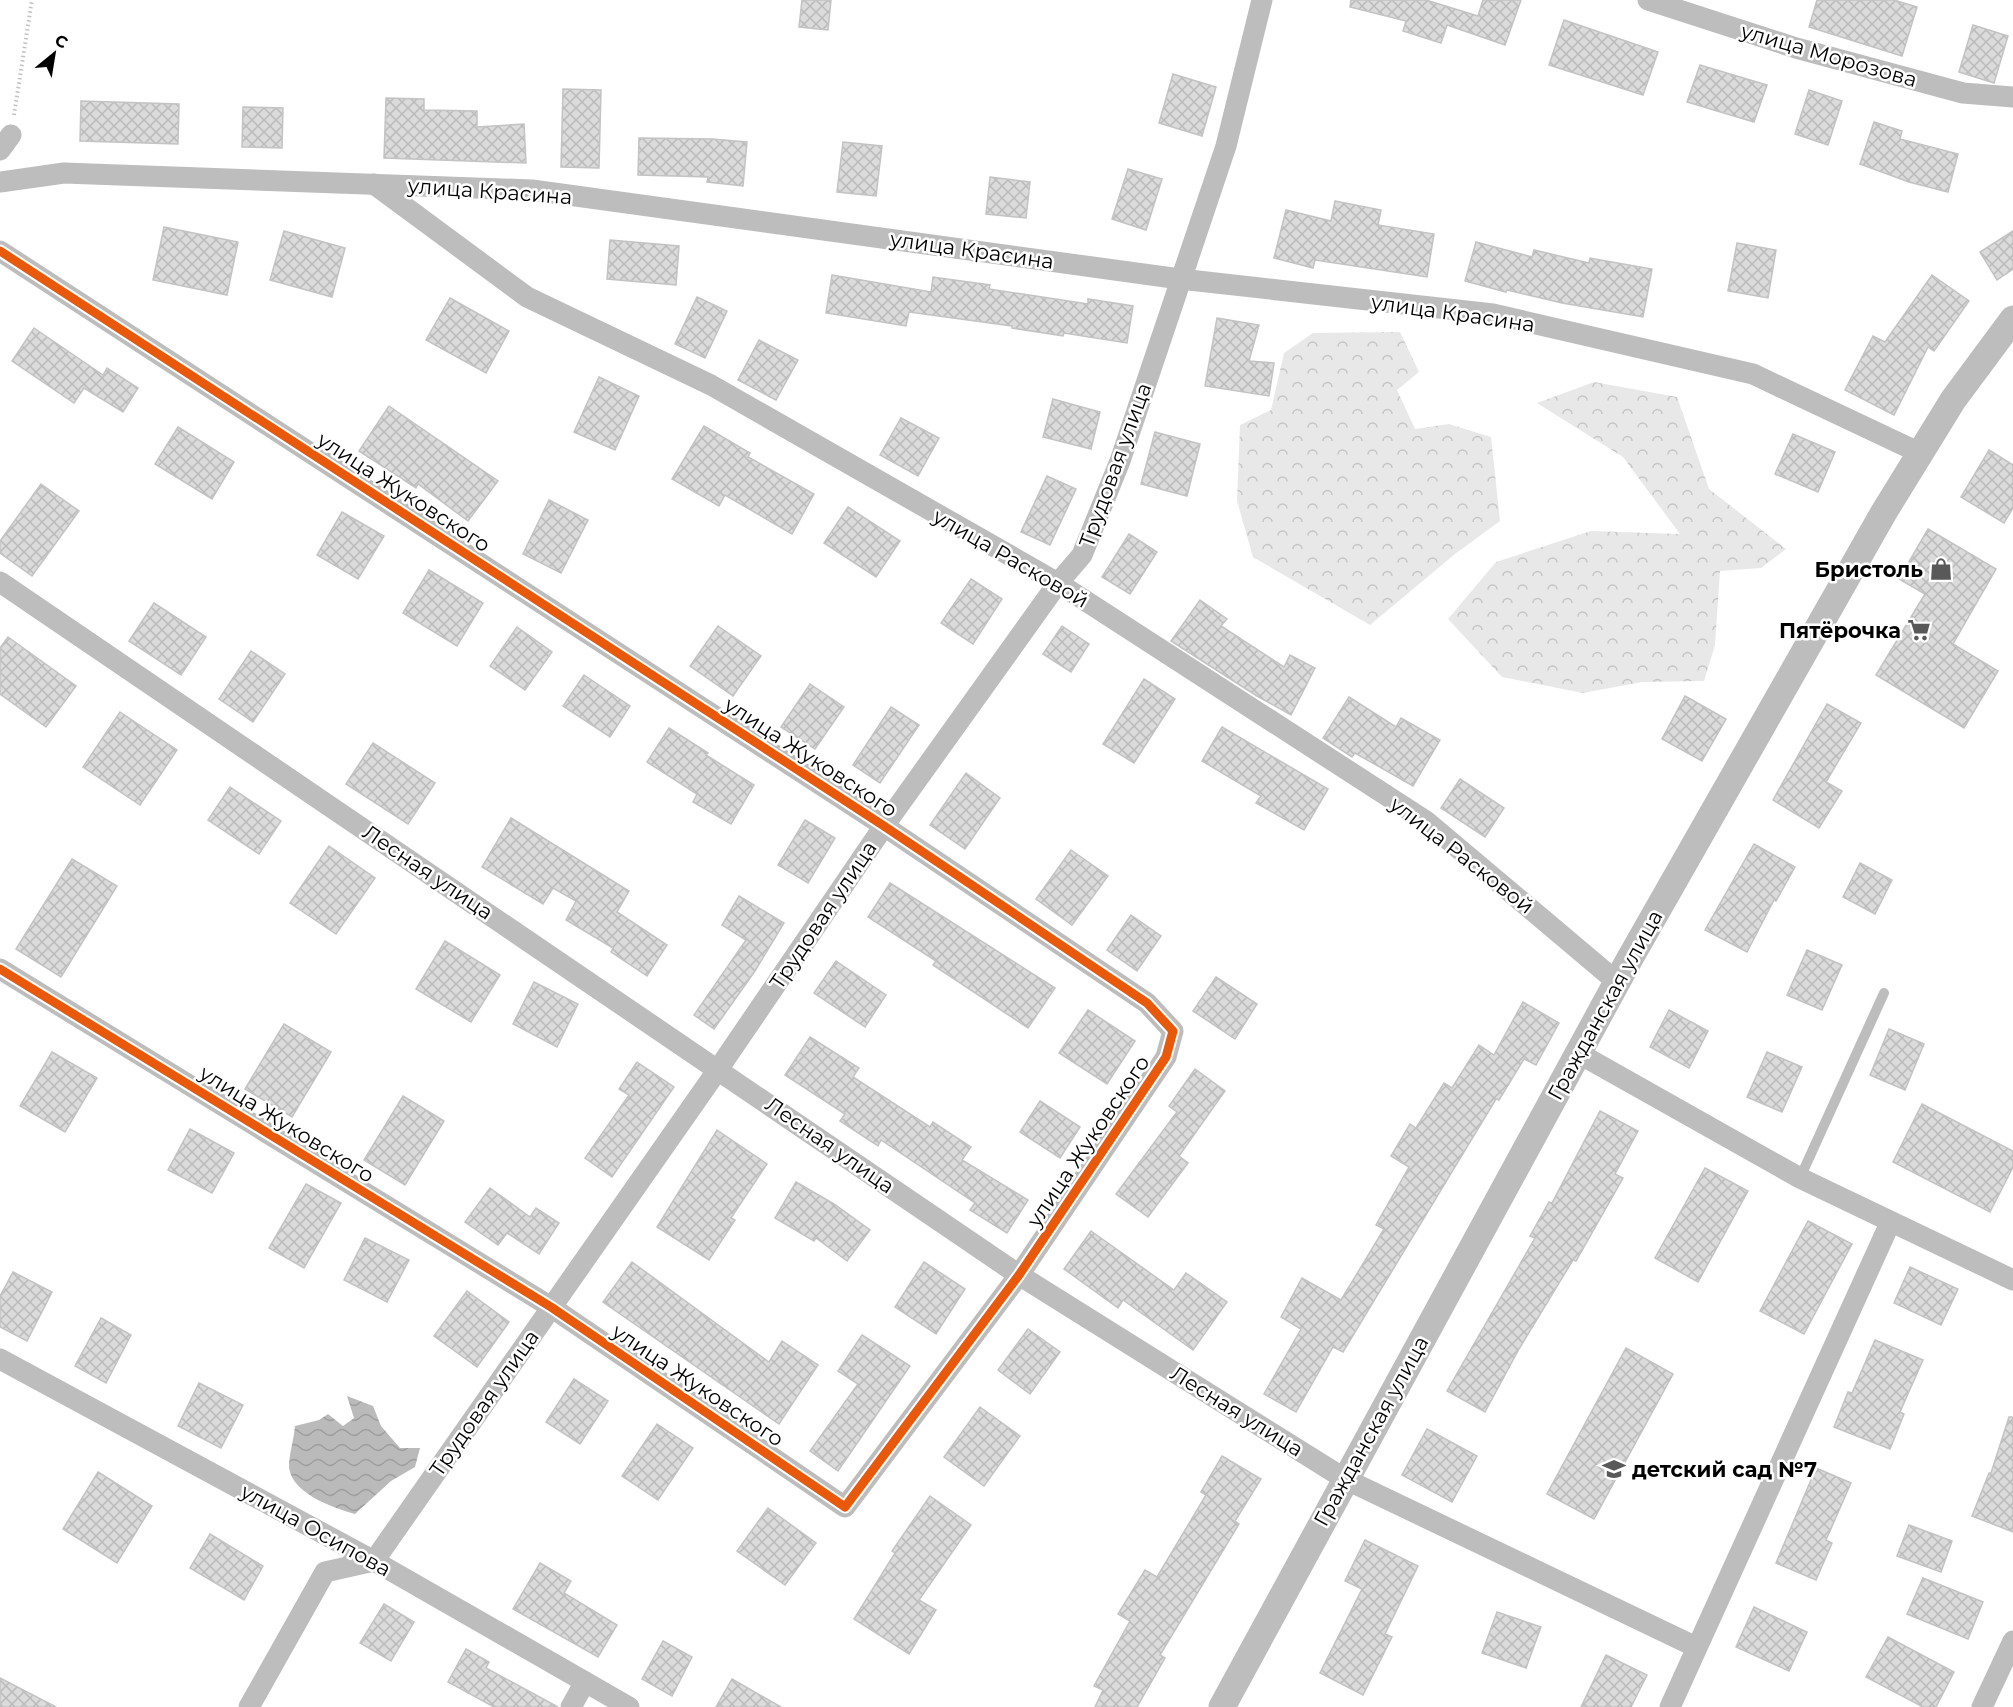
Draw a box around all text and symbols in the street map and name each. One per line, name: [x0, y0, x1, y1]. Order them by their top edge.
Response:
street label: улица Морозова: [1737, 18, 1920, 92]
north arrow: [24, 24, 84, 84]
text: С: [51, 30, 71, 53]
street label: улица Красина: [406, 173, 573, 209]
street label: улица Красина: [888, 226, 1055, 274]
street label: улица Красина: [1369, 289, 1536, 337]
street label: Трудовая улица: [1074, 379, 1156, 551]
street label: улица Жуковского: [312, 426, 495, 557]
street label: улица Расковой: [928, 503, 1093, 613]
shop icon: Бристоль: [1928, 556, 1954, 582]
place label: Бристоль: [1815, 557, 1923, 582]
supermarket icon: Пятёрочка: [1906, 617, 1932, 643]
place label: Пятёрочка: [1779, 618, 1901, 643]
street label: улица Жуковского: [719, 691, 902, 822]
street label: улица Расковой: [1384, 791, 1539, 919]
street label: Лесная улица: [358, 819, 498, 925]
street label: Трудовая улица: [764, 836, 882, 994]
street label: Гражданская улица: [1542, 906, 1668, 1104]
street label: улица Жуковского: [1021, 1051, 1155, 1232]
street label: улица Жуковского: [194, 1060, 379, 1188]
street label: Лесная улица: [761, 1091, 899, 1199]
street label: улица Жуковского: [607, 1318, 788, 1452]
street label: Трудовая улица: [424, 1325, 544, 1481]
street label: Гражданская улица: [1308, 1332, 1434, 1530]
street label: Лесная улица: [1166, 1360, 1308, 1462]
school or university icon: детский сад №7: [1601, 1456, 1627, 1482]
place label: детский сад №7: [1632, 1457, 1817, 1482]
street label: улица Осипова: [236, 1478, 395, 1582]

